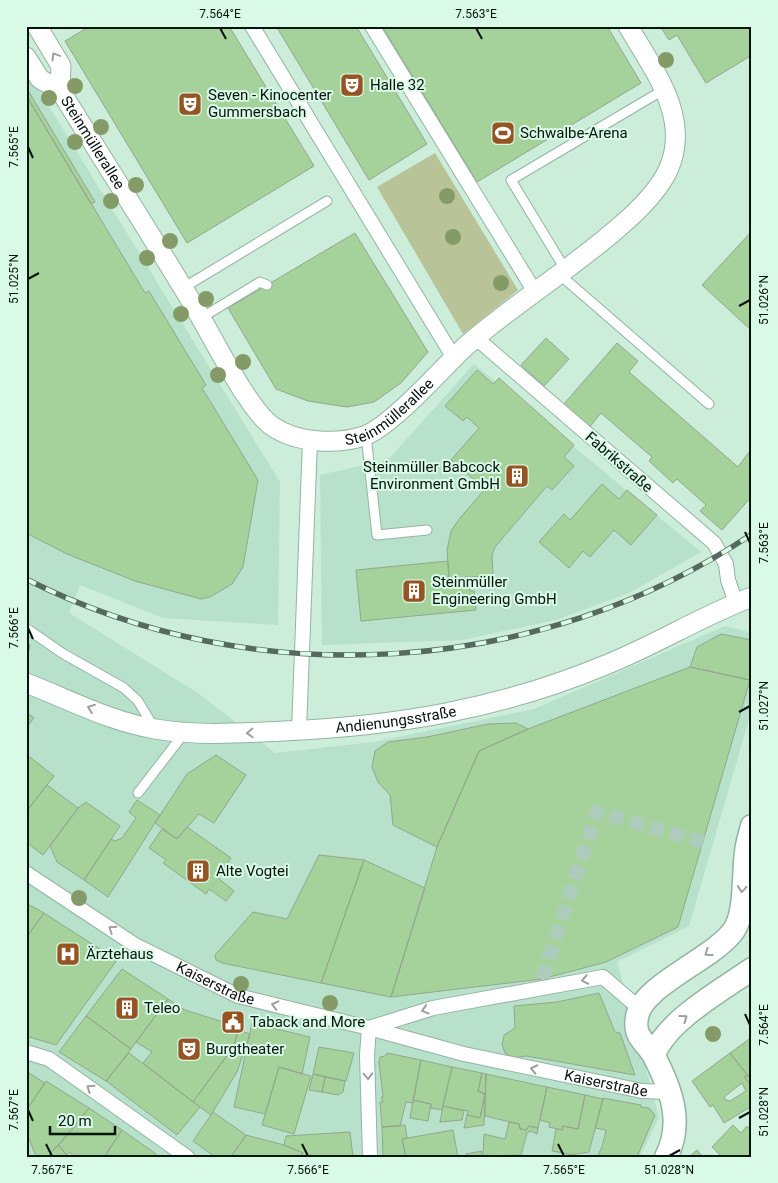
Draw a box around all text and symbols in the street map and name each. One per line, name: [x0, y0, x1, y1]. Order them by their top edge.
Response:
text: 7.564°E: [199, 7, 241, 21]
text: 7.563°E: [455, 7, 497, 21]
one-way arrow: [52, 53, 62, 62]
theatre icon: Halle 32: [339, 72, 365, 98]
place label: Halle 32: [370, 76, 425, 94]
place label: Seven - Kinocenter Gummersbach: [208, 86, 332, 121]
theatre icon: Seven - Kinocenter Gummersbach: [177, 91, 203, 117]
street label: Steinmüllerallee: [57, 93, 129, 193]
sports icon: Schwalbe-Arena: [490, 120, 516, 146]
place label: Schwalbe-Arena: [520, 124, 628, 142]
text: 7.565°E: [7, 126, 21, 168]
text: 51.025°N: [7, 254, 21, 304]
text: 51.026°N: [757, 275, 771, 325]
street label: Steinmüllerallee: [343, 375, 437, 449]
street label: Fabrikstraße: [582, 428, 656, 496]
place label: Steinmüller Babcock Environment GmbH: [363, 458, 500, 493]
building icon: Steinmüller Babcock Environment GmbH: [504, 463, 530, 489]
text: 7.563°E: [757, 522, 771, 564]
place label: Steinmüller Engineering GmbH: [432, 573, 557, 608]
building icon: Steinmüller Engineering GmbH: [401, 578, 427, 604]
text: 7.566°E: [7, 607, 21, 649]
text: 51.027°N: [757, 681, 771, 731]
street label: Andienungsstraße: [335, 702, 458, 737]
one-way arrow: [88, 704, 96, 714]
one-way arrow: [246, 728, 254, 738]
building icon: Alte Vogtei: [185, 858, 211, 884]
place label: Alte Vogtei: [216, 862, 289, 880]
one-way arrow: [737, 885, 748, 893]
one-way arrow: [109, 926, 118, 936]
hospital icon: Ärztehaus: [55, 941, 81, 967]
place label: Ärztehaus: [86, 945, 154, 963]
one-way arrow: [704, 947, 714, 956]
street label: Kaiserstraße: [173, 958, 256, 1009]
one-way arrow: [580, 974, 589, 985]
building icon: Teleo: [114, 995, 140, 1021]
place label: Teleo: [144, 999, 180, 1017]
one-way arrow: [270, 1000, 279, 1011]
text: 7.564°E: [757, 1004, 771, 1046]
one-way arrow: [422, 1005, 430, 1015]
public building icon: Taback and More: [220, 1009, 246, 1035]
place label: Taback and More: [250, 1013, 365, 1031]
one-way arrow: [678, 1015, 687, 1024]
theatre icon: Burgtheater: [176, 1036, 202, 1062]
place label: Burgtheater: [206, 1040, 284, 1058]
one-way arrow: [530, 1064, 539, 1075]
street label: Kaiserstraße: [563, 1066, 648, 1100]
one-way arrow: [362, 1072, 373, 1080]
one-way arrow: [86, 1085, 96, 1094]
text: 51.028°N: [757, 1087, 771, 1137]
text: 7.567°E: [7, 1089, 21, 1131]
scale bar: [50, 1103, 115, 1135]
text: 20 m: [58, 1112, 92, 1130]
text: 7.567°E: [31, 1163, 73, 1177]
text: 7.566°E: [287, 1163, 329, 1177]
text: 7.565°E: [543, 1163, 585, 1177]
text: 51.028°N: [644, 1163, 694, 1177]

